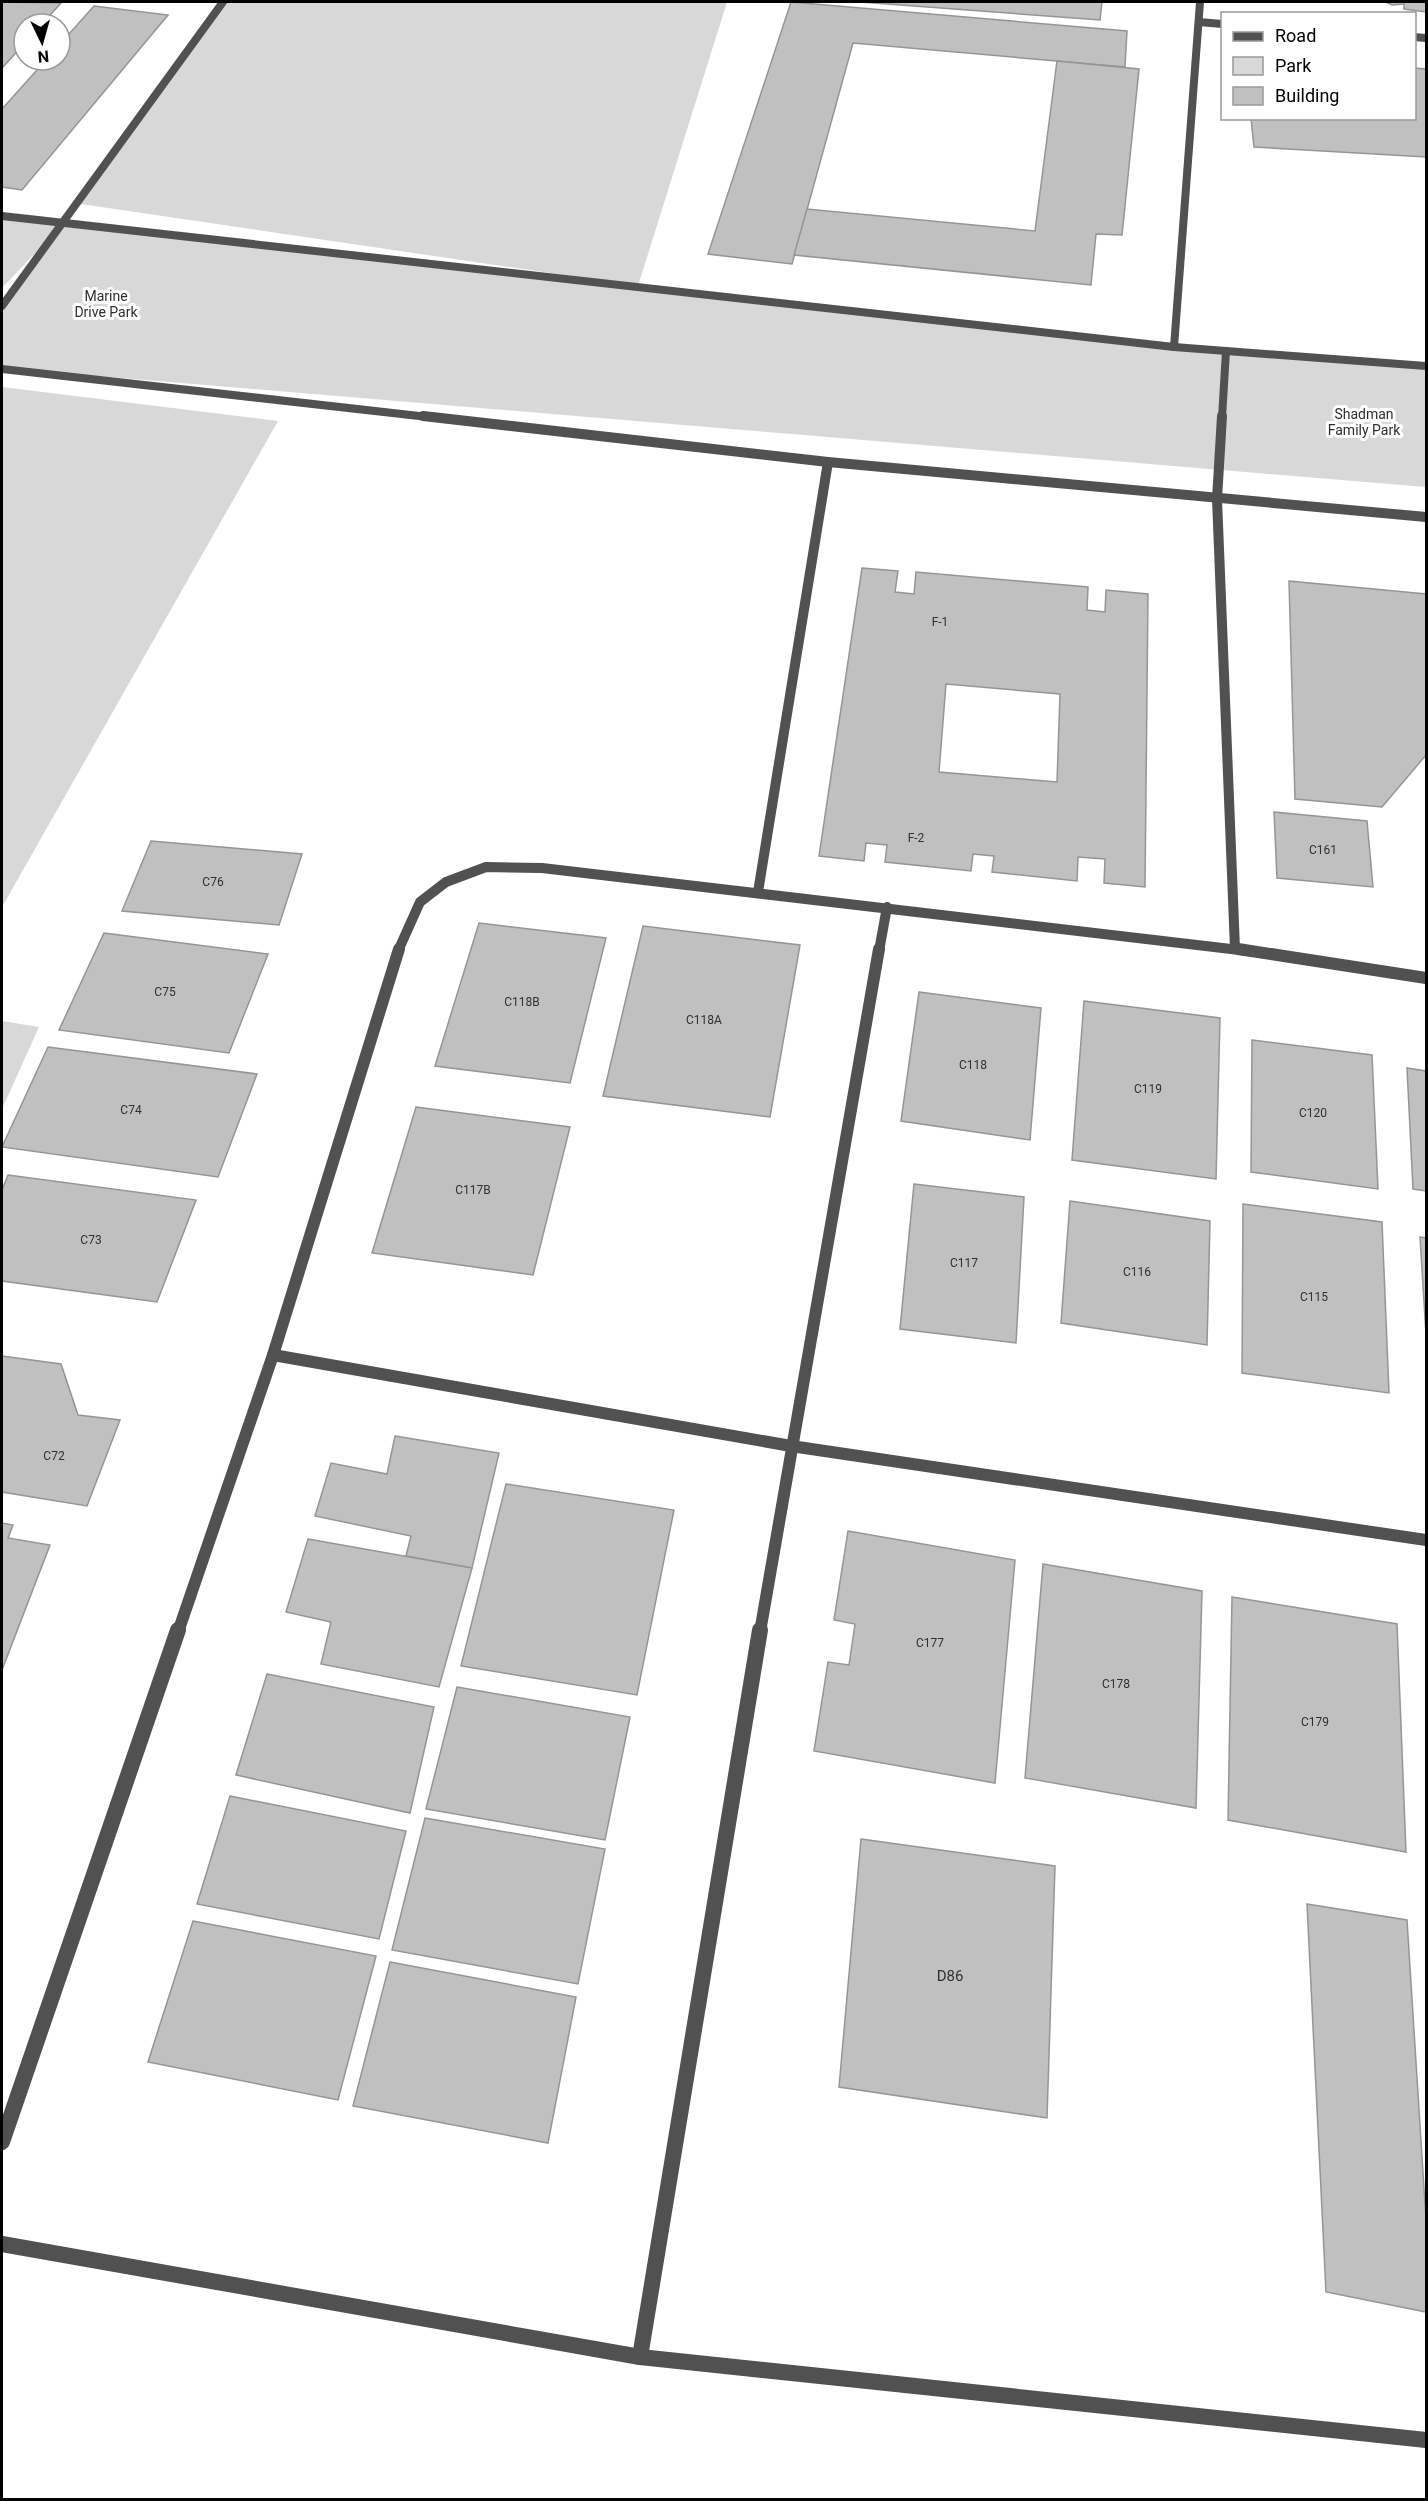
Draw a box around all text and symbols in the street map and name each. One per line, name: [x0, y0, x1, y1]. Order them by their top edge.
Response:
north arrow: [12, 12, 72, 72]
legend: [1221, 12, 1416, 120]
text: Road: [1275, 25, 1316, 46]
text: N: [37, 46, 50, 66]
text: Park: [1275, 55, 1312, 76]
text: Building: [1275, 85, 1339, 106]
park label: Marine Drive Park: [74, 288, 138, 320]
park label: Shadman Family Park: [1328, 406, 1401, 438]
house number: F-1: [932, 615, 948, 629]
house number: F-2: [908, 831, 925, 845]
house number: C161: [1309, 843, 1337, 857]
house number: C76: [202, 875, 224, 889]
house number: C75: [154, 985, 176, 999]
house number: C118B: [504, 995, 540, 1009]
house number: C118A: [686, 1013, 722, 1027]
house number: C118: [959, 1058, 987, 1072]
house number: C119: [1134, 1082, 1162, 1096]
house number: C74: [120, 1103, 142, 1117]
house number: C120: [1299, 1106, 1327, 1120]
house number: C117B: [455, 1183, 491, 1197]
house number: C73: [80, 1233, 102, 1247]
house number: C117: [950, 1256, 978, 1270]
house number: C116: [1123, 1265, 1151, 1279]
house number: C115: [1300, 1290, 1328, 1304]
house number: C72: [43, 1449, 65, 1463]
house number: C177: [916, 1636, 944, 1650]
house number: C178: [1102, 1677, 1130, 1691]
house number: C179: [1301, 1715, 1329, 1729]
house number: D86: [937, 1967, 963, 1985]

